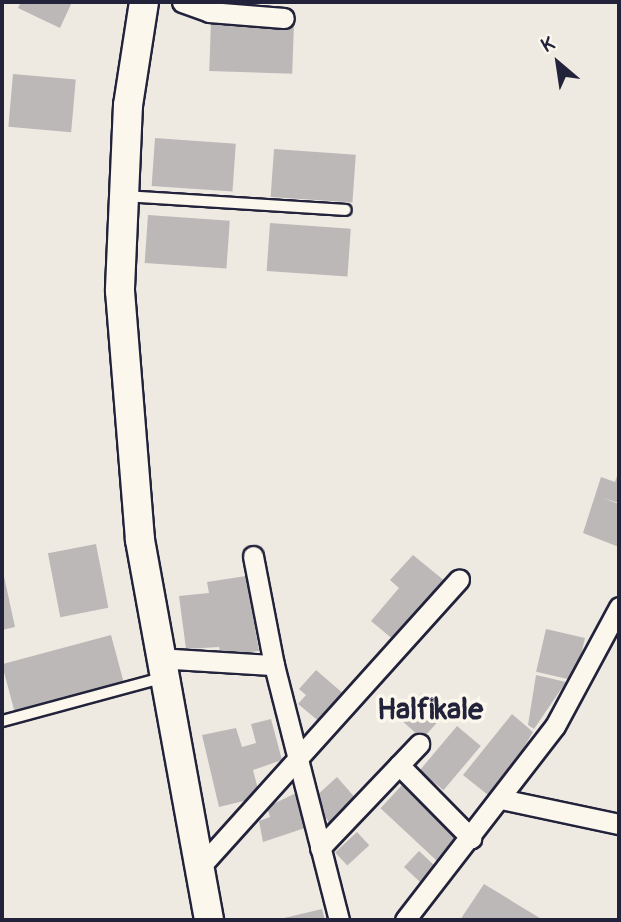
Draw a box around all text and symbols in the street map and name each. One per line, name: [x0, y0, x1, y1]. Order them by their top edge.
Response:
north arrow: [523, 28, 593, 98]
text: K: [537, 31, 559, 58]
district label: Halfikale: [377, 692, 483, 728]

